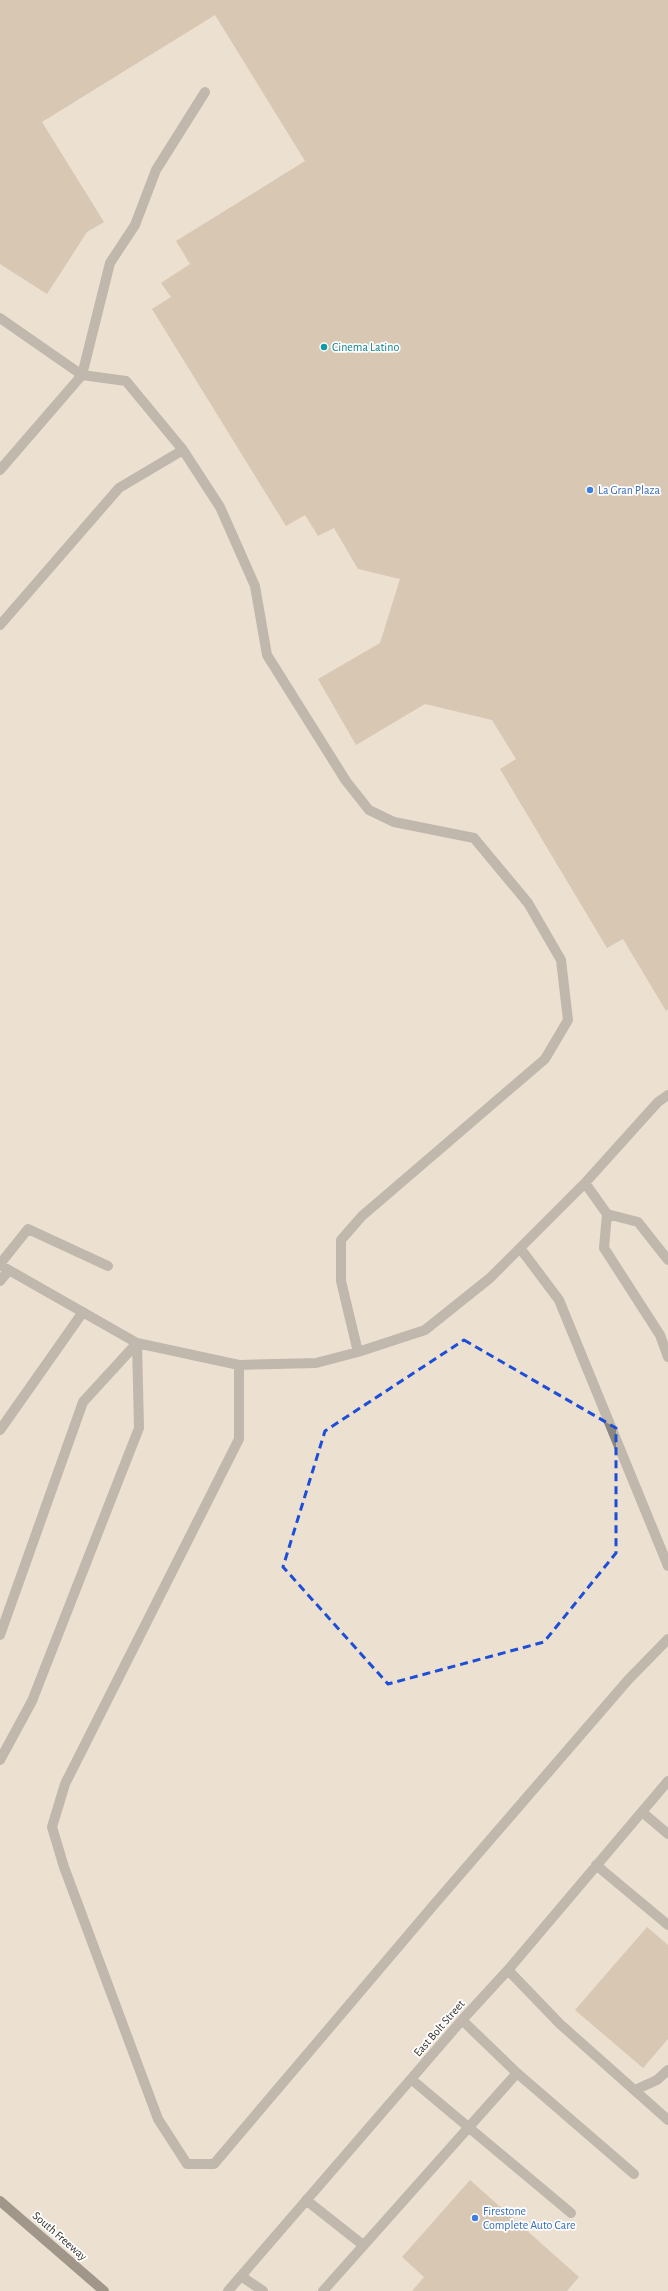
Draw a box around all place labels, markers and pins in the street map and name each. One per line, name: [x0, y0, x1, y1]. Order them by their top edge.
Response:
place label: Cinema Latino: [332, 341, 399, 353]
marker: Cinema Latino: [319, 342, 329, 352]
place label: La Gran Plaza: [598, 484, 661, 496]
marker: La Gran Plaza: [585, 485, 595, 495]
place label: Firestone Complete Auto Care: [483, 2205, 576, 2231]
marker: Firestone Complete Auto Care: [470, 2213, 480, 2223]

